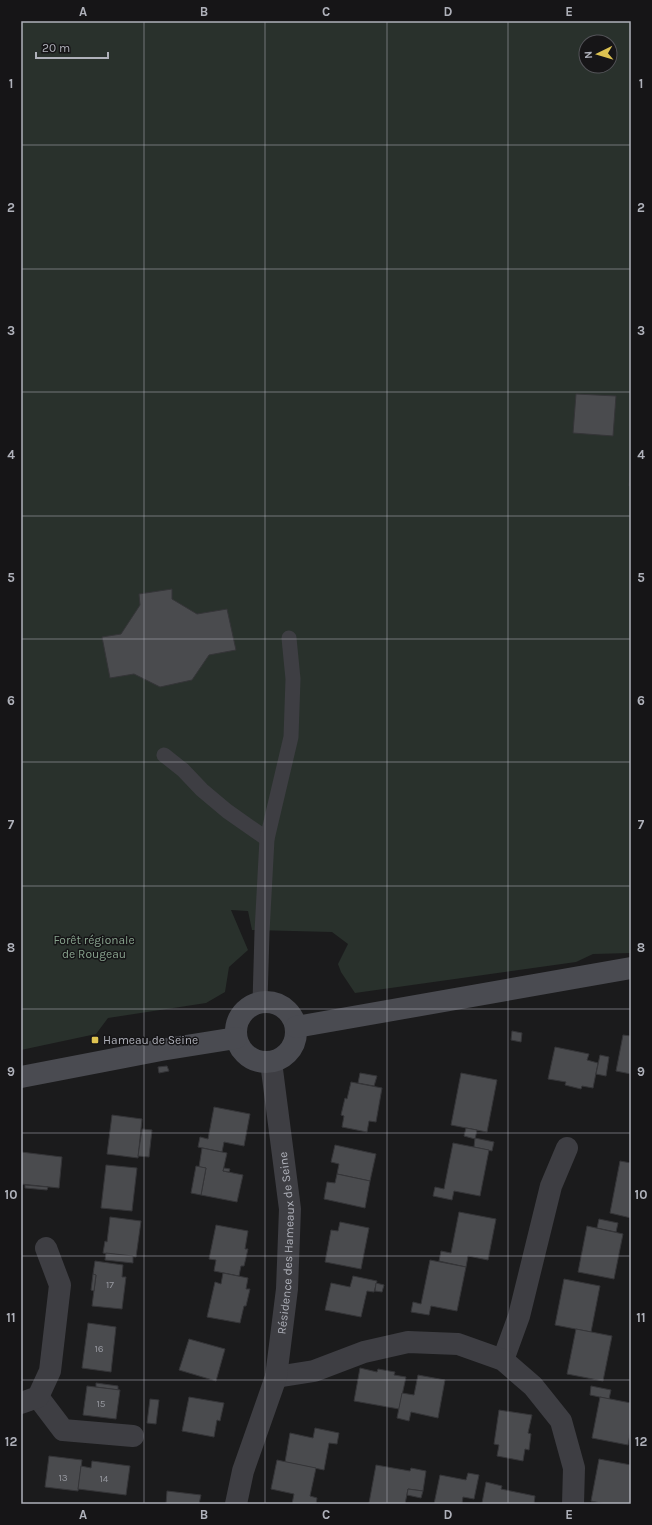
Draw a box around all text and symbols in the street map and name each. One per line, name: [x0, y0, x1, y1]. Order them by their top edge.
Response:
text: A: [79, 4, 87, 19]
text: B: [200, 4, 208, 19]
text: C: [322, 4, 330, 19]
text: D: [444, 4, 453, 19]
text: E: [565, 4, 573, 19]
scale bar: [36, 34, 108, 60]
north arrow: [578, 34, 618, 74]
text: 20 m: [42, 41, 70, 55]
text: N: [582, 50, 595, 59]
text: 1: [9, 76, 13, 91]
text: 1: [639, 76, 643, 91]
text: 2: [7, 200, 15, 215]
text: 2: [637, 200, 645, 215]
text: 3: [7, 323, 15, 338]
text: 3: [637, 323, 645, 338]
text: 4: [7, 447, 15, 462]
text: 4: [637, 447, 645, 462]
text: 5: [7, 570, 15, 585]
text: 5: [637, 570, 645, 585]
text: 6: [7, 693, 15, 708]
text: 6: [637, 693, 645, 708]
text: 7: [8, 817, 15, 832]
text: 7: [638, 817, 645, 832]
park label: Forêt régionale de Rougeau: [53, 933, 135, 961]
text: 8: [7, 940, 15, 955]
text: 8: [637, 940, 645, 955]
place label: Hameau de Seine: [103, 1033, 198, 1047]
marker: Hameau de Seine: [90, 1035, 100, 1045]
text: 9: [7, 1064, 15, 1079]
text: 9: [637, 1064, 645, 1079]
street label: Résidence des Hameaux de Seine: [274, 1151, 297, 1335]
text: 10: [5, 1187, 17, 1202]
text: 10: [635, 1187, 647, 1202]
house number: 17: [106, 1279, 114, 1291]
text: 11: [6, 1310, 16, 1325]
text: 11: [636, 1310, 646, 1325]
house number: 16: [94, 1343, 104, 1355]
house number: 15: [97, 1398, 106, 1410]
text: 12: [5, 1434, 17, 1449]
text: 12: [635, 1434, 647, 1449]
house number: 13: [58, 1472, 68, 1484]
house number: 14: [100, 1473, 109, 1485]
text: A: [79, 1507, 87, 1522]
text: B: [200, 1507, 208, 1522]
text: C: [322, 1507, 330, 1522]
text: D: [444, 1507, 453, 1522]
text: E: [565, 1507, 573, 1522]

